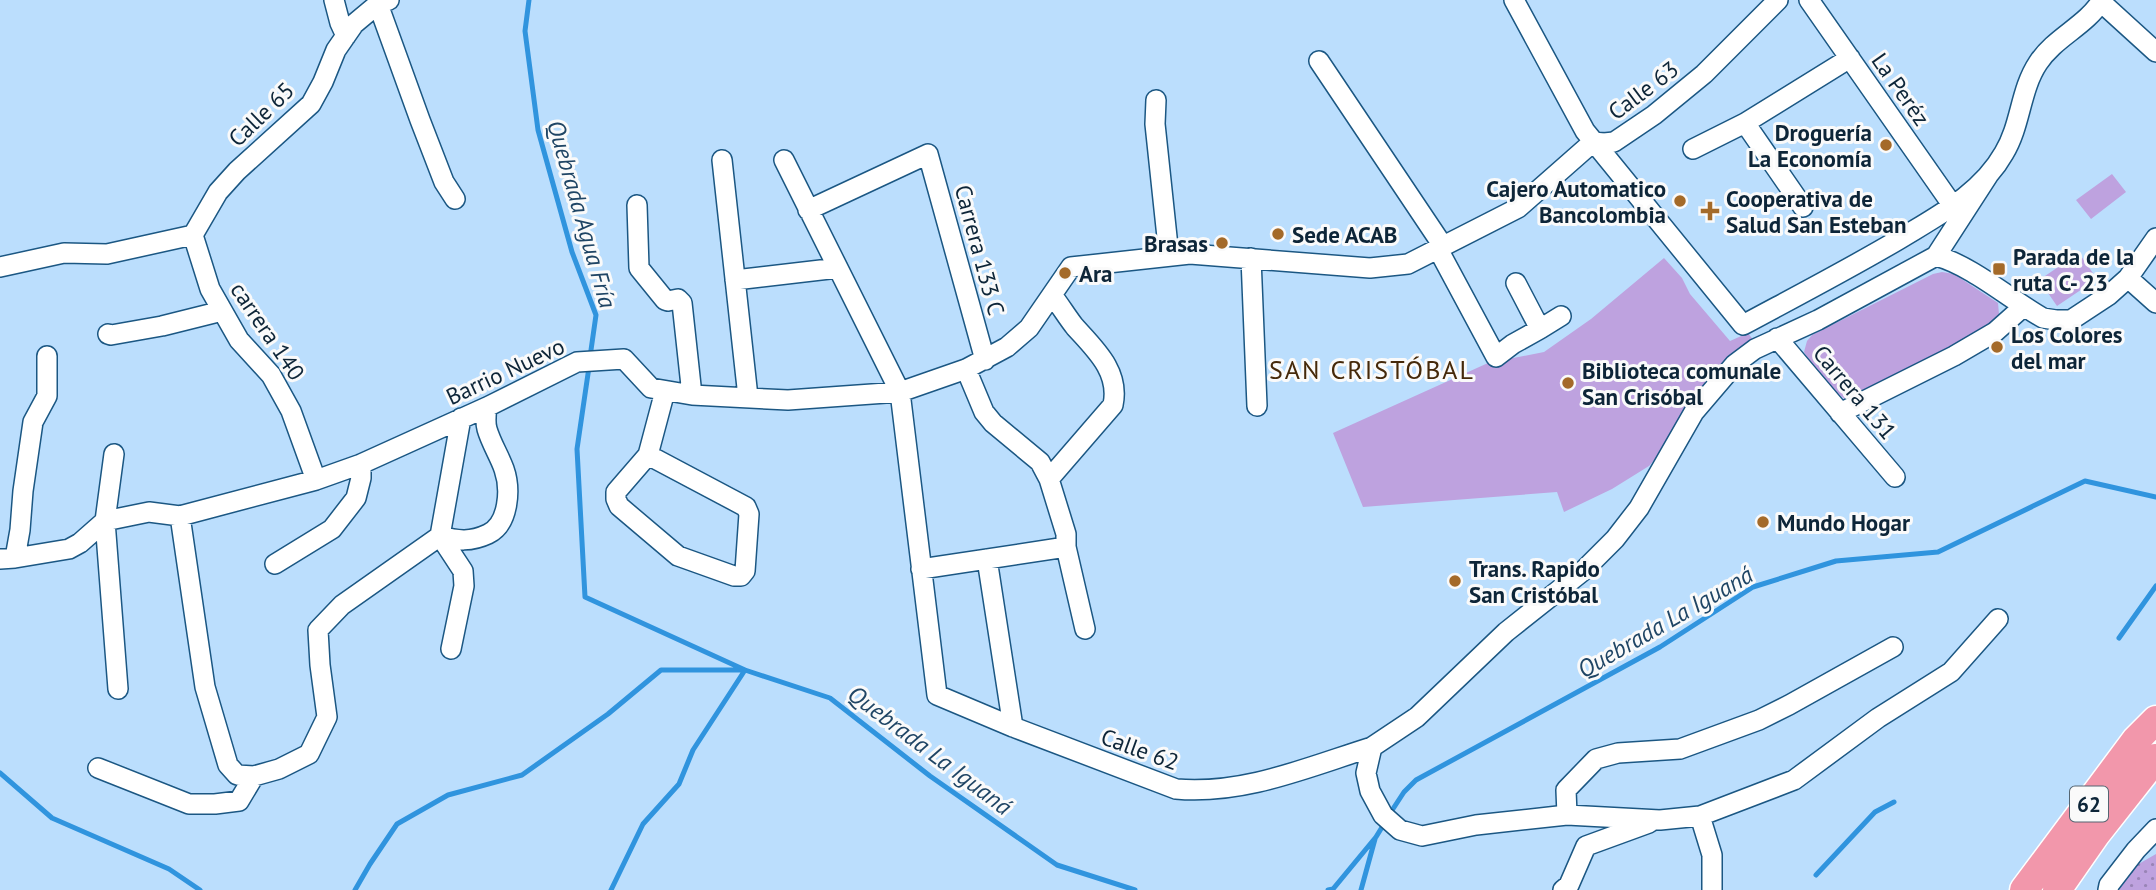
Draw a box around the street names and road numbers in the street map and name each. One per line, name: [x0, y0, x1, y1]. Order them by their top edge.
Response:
street label: La Peréz: [1866, 47, 1936, 131]
street label: Calle 63: [1602, 54, 1684, 126]
street label: Calle 65: [222, 76, 300, 152]
street label: Carrera 133 C: [949, 182, 1011, 318]
street label: carrera 140: [225, 276, 311, 386]
street label: Barrio Nuevo: [441, 331, 569, 411]
street label: Carrera 131: [1807, 339, 1903, 445]
street label: Calle 62: [1097, 722, 1183, 776]
road number: 62: [2070, 786, 2108, 822]

